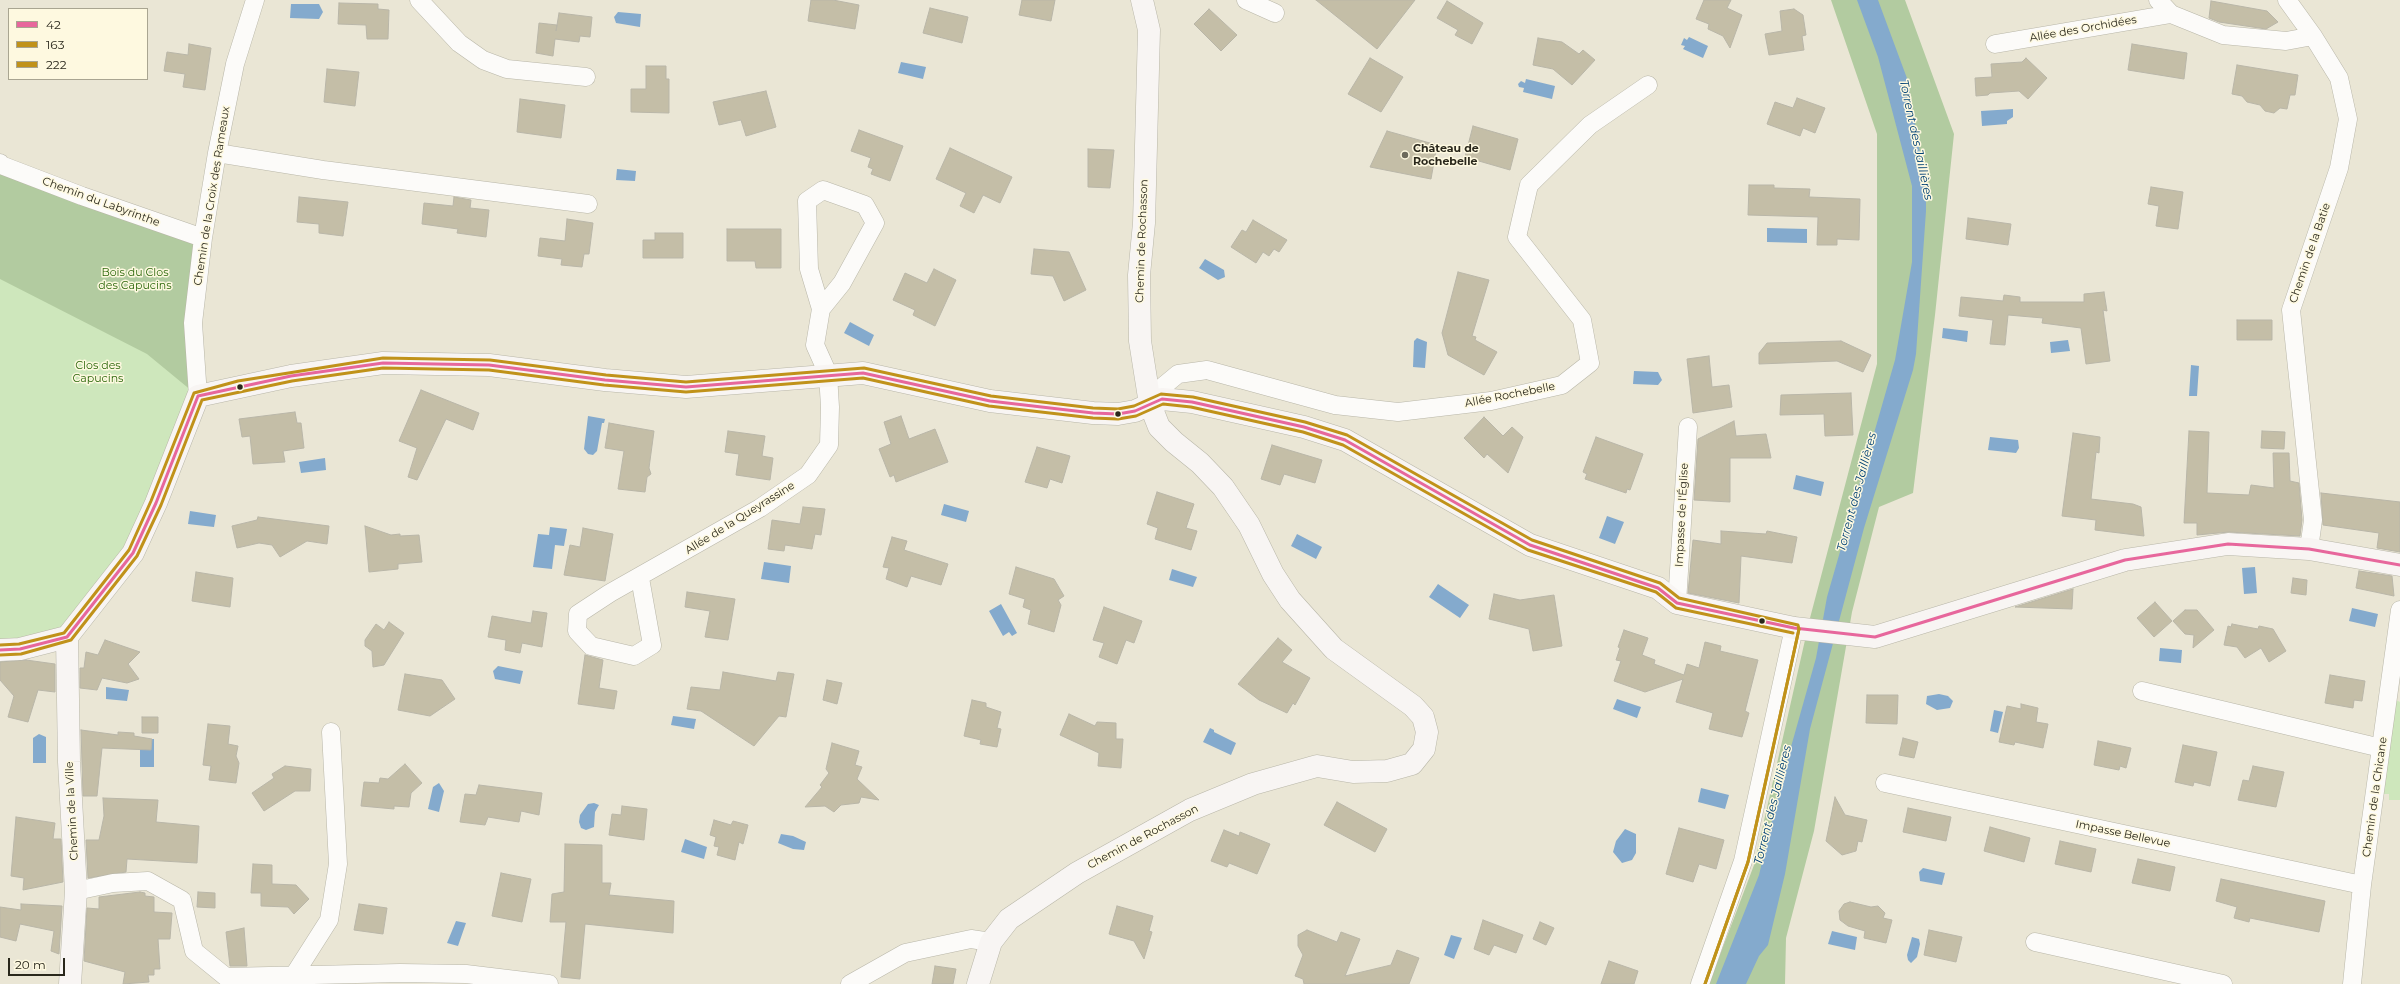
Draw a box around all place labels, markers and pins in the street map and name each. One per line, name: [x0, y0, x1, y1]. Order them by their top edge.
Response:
place label: Château de Rochebelle: [1413, 142, 1479, 168]
marker: Château de Rochebelle: [1400, 150, 1410, 160]
unlabelled marker: [235, 382, 245, 392]
unlabelled marker: [1113, 409, 1123, 419]
unlabelled marker: [1757, 616, 1767, 626]

